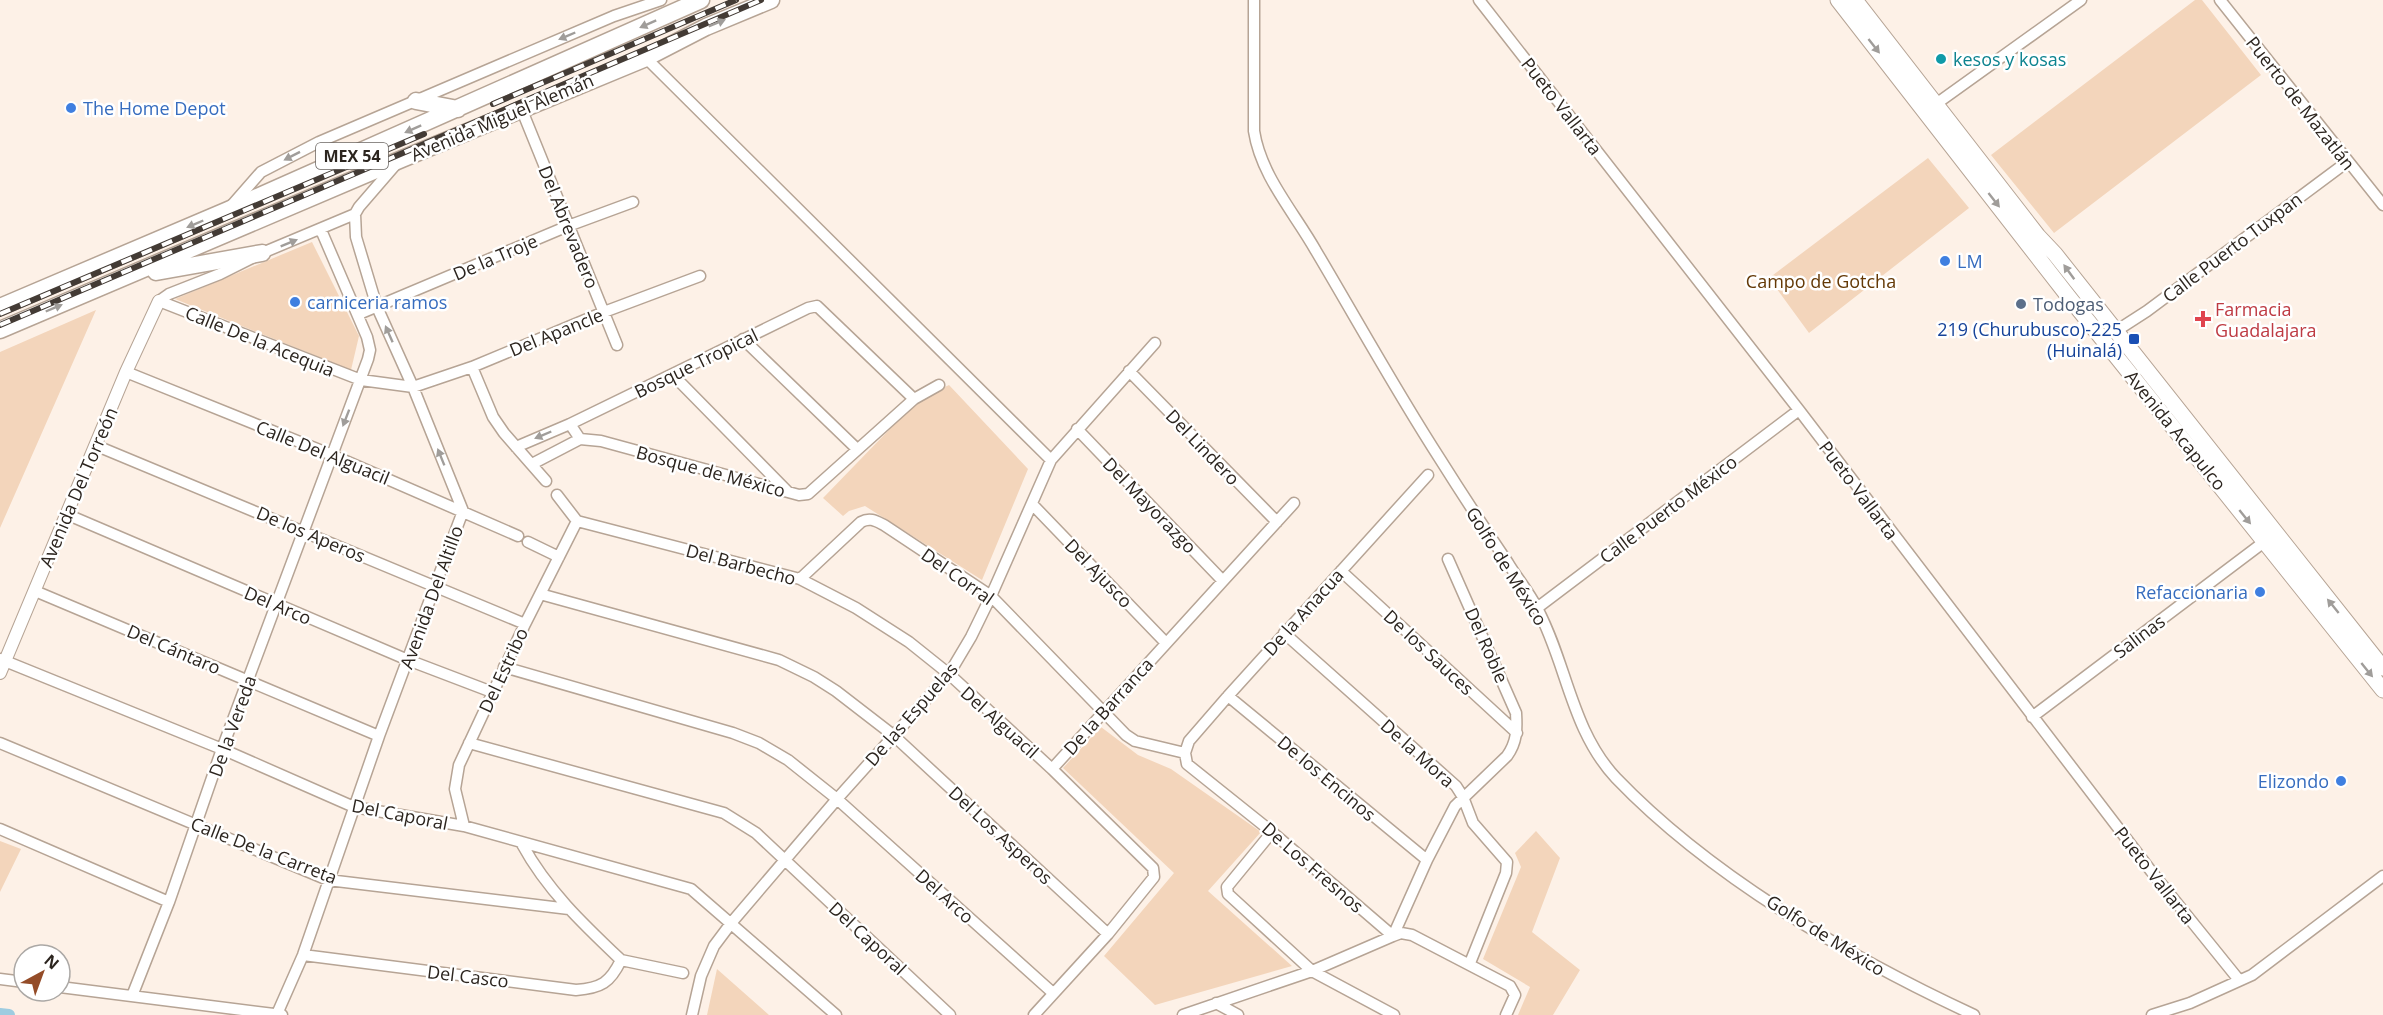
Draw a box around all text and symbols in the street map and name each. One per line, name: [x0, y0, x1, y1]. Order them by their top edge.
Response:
one-way arrow: [709, 18, 727, 28]
one-way arrow: [639, 19, 657, 29]
one-way arrow: [558, 31, 576, 41]
street label: Puerto de Mazatlán: [2241, 31, 2361, 175]
one-way arrow: [1867, 38, 1880, 54]
place label: kesos y kosas: [1953, 47, 2066, 71]
street label: Pueto Vallarta: [1516, 52, 1608, 160]
marker: kesos y kosas: [1934, 52, 1948, 66]
street label: Avenida Miguel Alemán: [407, 68, 597, 166]
place label: The Home Depot: [83, 96, 226, 120]
marker: The Home Depot: [64, 101, 78, 115]
one-way arrow: [403, 124, 421, 134]
road number: MEX 54: [316, 143, 388, 169]
one-way arrow: [284, 151, 301, 161]
street label: Del Abrevadero: [533, 162, 605, 292]
street label: Calle Puerto Tuxpan: [2157, 187, 2307, 307]
one-way arrow: [1987, 192, 1999, 207]
one-way arrow: [186, 219, 204, 229]
street label: De la Troje: [449, 228, 541, 286]
one-way arrow: [280, 238, 298, 247]
place label: LM: [1957, 249, 1983, 273]
marker: LM: [1938, 254, 1952, 268]
one-way arrow: [2063, 265, 2075, 280]
park label: Campo de Gotcha: [1746, 269, 1896, 293]
place label: carniceria ramos: [307, 290, 447, 314]
place label: Todogas: [2033, 292, 2104, 316]
marker: carniceria ramos: [288, 295, 302, 309]
marker: Todogas: [2014, 297, 2028, 311]
place label: Farmacia Guadalajara: [2215, 297, 2317, 342]
street label: Calle De la Acequia: [182, 300, 338, 382]
street label: Del Apancle: [506, 302, 606, 362]
one-way arrow: [45, 303, 63, 312]
marker: Farmacia Guadalajara: [2196, 312, 2210, 326]
place label: 219 (Churubusco)-225 (Huinalá): [1937, 317, 2122, 362]
street label: Bosque Tropical: [630, 323, 762, 403]
one-way arrow: [384, 325, 393, 342]
marker: 219 (Churubusco)-225 (Huinalá): [2127, 332, 2141, 346]
street label: Avenida Acapulco: [2120, 365, 2232, 495]
street label: Avenida Del Torreón: [33, 403, 123, 571]
street label: Del Lindero: [1161, 404, 1245, 490]
one-way arrow: [341, 409, 351, 427]
street label: Calle Del Alguacil: [253, 414, 393, 490]
one-way arrow: [534, 431, 552, 441]
street label: Pueto Vallarta: [1814, 436, 1904, 544]
street label: Bosque de México: [634, 440, 788, 502]
one-way arrow: [436, 447, 446, 465]
street label: Calle Puerto México: [1594, 449, 1742, 569]
street label: Del Mayorazgo: [1098, 452, 1202, 558]
street label: De los Aperos: [253, 500, 369, 568]
street label: Golfo de México: [1461, 502, 1553, 630]
one-way arrow: [2239, 509, 2252, 525]
street label: Avenida Del Altillo: [394, 522, 468, 672]
street label: Del Ajusco: [1060, 533, 1138, 613]
street label: Del Barbecho: [683, 538, 799, 590]
street label: Del Corral: [917, 542, 999, 610]
street label: De la Anacua: [1258, 563, 1348, 661]
street label: Del Arco: [241, 580, 315, 630]
place label: Refaccionaria: [2135, 580, 2248, 604]
marker: Refaccionaria: [2253, 585, 2267, 599]
one-way arrow: [2327, 598, 2340, 614]
street label: De los Sauces: [1379, 604, 1479, 700]
street label: Del Roble: [1460, 604, 1514, 686]
street label: Salinas: [2108, 609, 2170, 663]
street label: Del Cántaro: [124, 619, 224, 679]
street label: Del Estribo: [473, 624, 533, 716]
street label: De la Barranca: [1058, 652, 1158, 760]
street label: De las Espuelas: [859, 657, 963, 771]
one-way arrow: [2360, 662, 2372, 677]
street label: De la Vereda: [203, 672, 261, 780]
street label: Del Alguacil: [956, 681, 1044, 763]
street label: De la Mora: [1376, 713, 1460, 793]
street label: De los Encinos: [1273, 730, 1381, 826]
place label: Elizondo: [2258, 769, 2329, 793]
marker: Elizondo: [2334, 774, 2348, 788]
street label: Del Los Asperos: [944, 781, 1058, 889]
street label: Del Caporal: [350, 793, 450, 835]
street label: Calle De la Carreta: [187, 811, 341, 889]
street label: De Los Fresnos: [1257, 816, 1369, 918]
street label: Pueto Vallarta: [2109, 821, 2201, 929]
street label: Del Arco: [911, 863, 979, 929]
street label: Golfo de México: [1762, 889, 1890, 981]
street label: Del Caporal: [824, 896, 912, 980]
north arrow: [12, 943, 72, 1003]
text: N: [40, 949, 64, 974]
street label: Del Casco: [426, 959, 510, 993]

